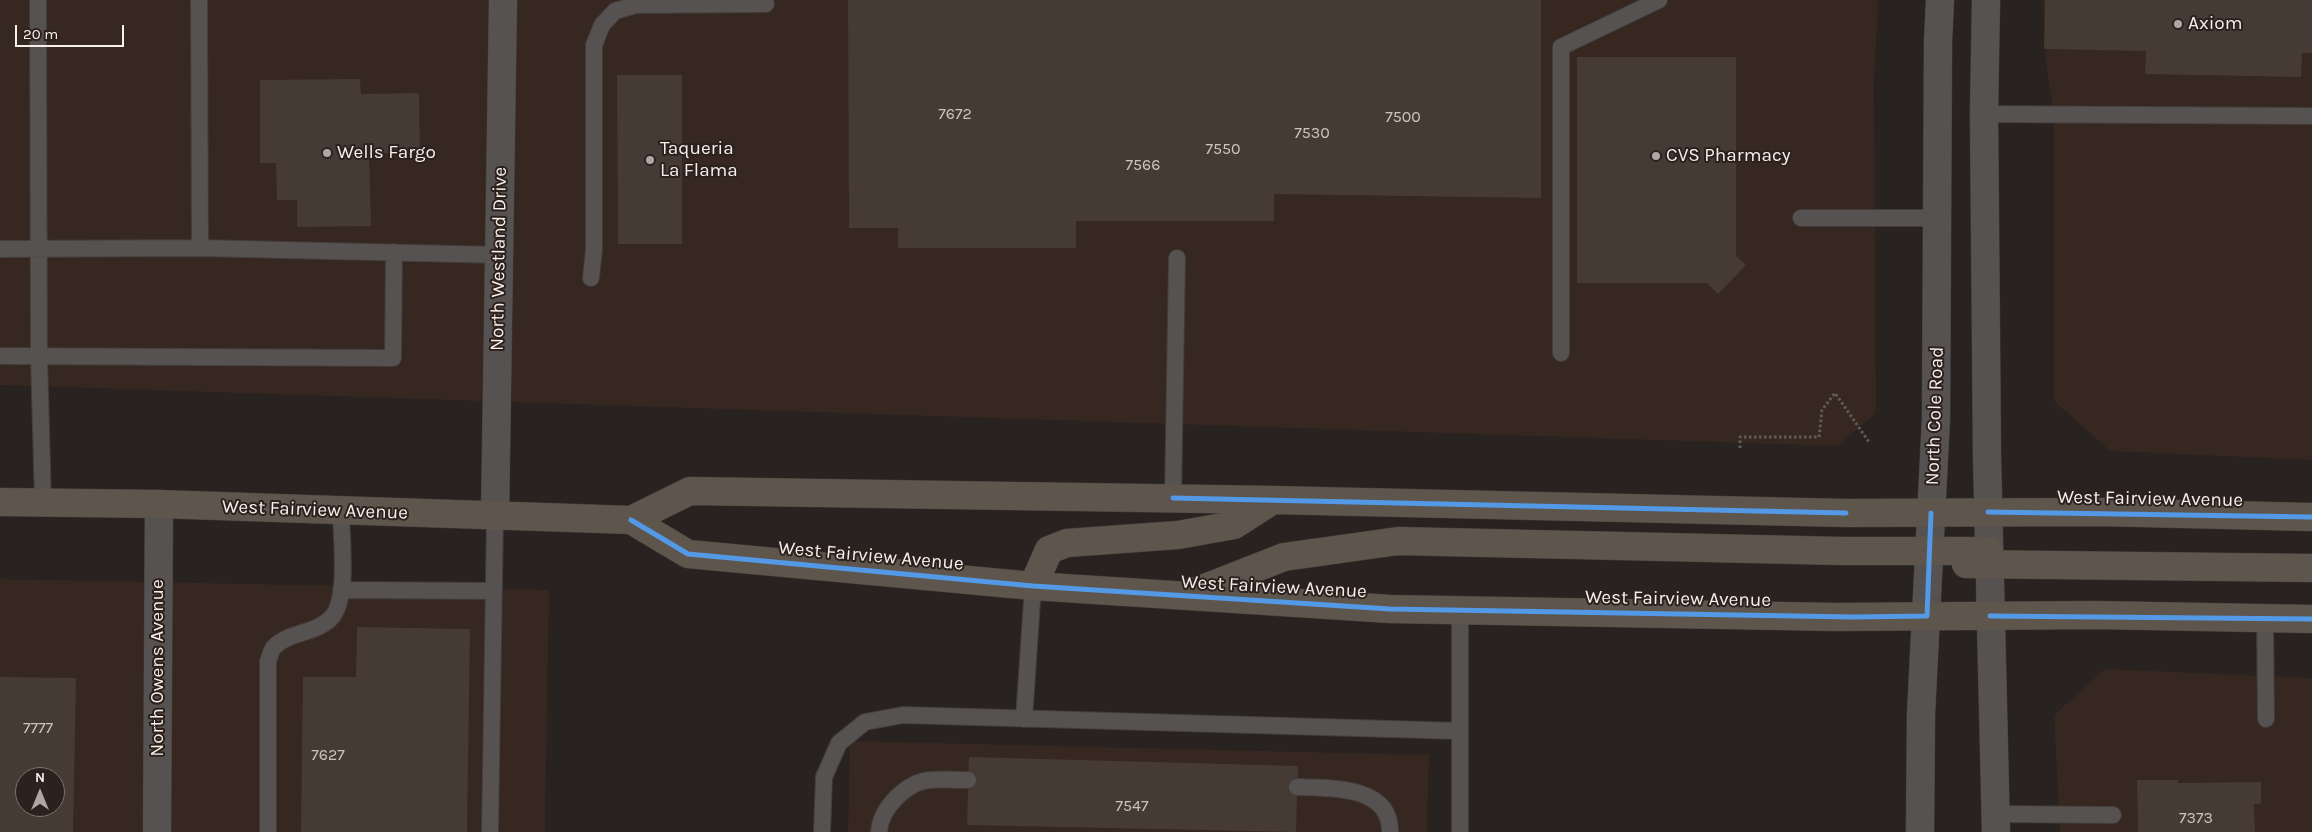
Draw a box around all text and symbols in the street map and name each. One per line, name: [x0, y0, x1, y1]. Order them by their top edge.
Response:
place label: Axiom: [2188, 13, 2242, 35]
scale bar: [18, 15, 126, 47]
marker: Axiom: [2172, 18, 2184, 30]
text: 20 m: [23, 25, 58, 43]
house number: 7672: [938, 104, 972, 124]
house number: 7500: [1385, 107, 1421, 127]
house number: 7530: [1294, 123, 1330, 143]
place label: Taqueria La Flama: [660, 138, 738, 182]
house number: 7550: [1205, 139, 1241, 159]
place label: Wells Fargo: [337, 142, 436, 164]
place label: CVS Pharmacy: [1666, 145, 1791, 167]
marker: Wells Fargo: [321, 147, 333, 159]
marker: CVS Pharmacy: [1650, 150, 1662, 162]
marker: Taqueria La Flama: [644, 154, 656, 166]
house number: 7566: [1126, 155, 1160, 175]
street label: North Westland Drive: [486, 167, 512, 351]
street label: North Cole Road: [1921, 346, 1949, 486]
street label: West Fairview Avenue: [2057, 486, 2243, 512]
street label: West Fairview Avenue: [222, 495, 408, 525]
street label: West Fairview Avenue: [777, 537, 965, 575]
street label: West Fairview Avenue: [1181, 571, 1367, 603]
street label: North Owens Avenue: [147, 579, 169, 757]
street label: West Fairview Avenue: [1585, 586, 1771, 612]
house number: 7777: [23, 718, 53, 738]
house number: 7627: [311, 745, 345, 765]
north arrow: [15, 767, 65, 817]
text: N: [35, 769, 45, 786]
house number: 7547: [1116, 796, 1148, 816]
house number: 7373: [2179, 808, 2213, 828]

